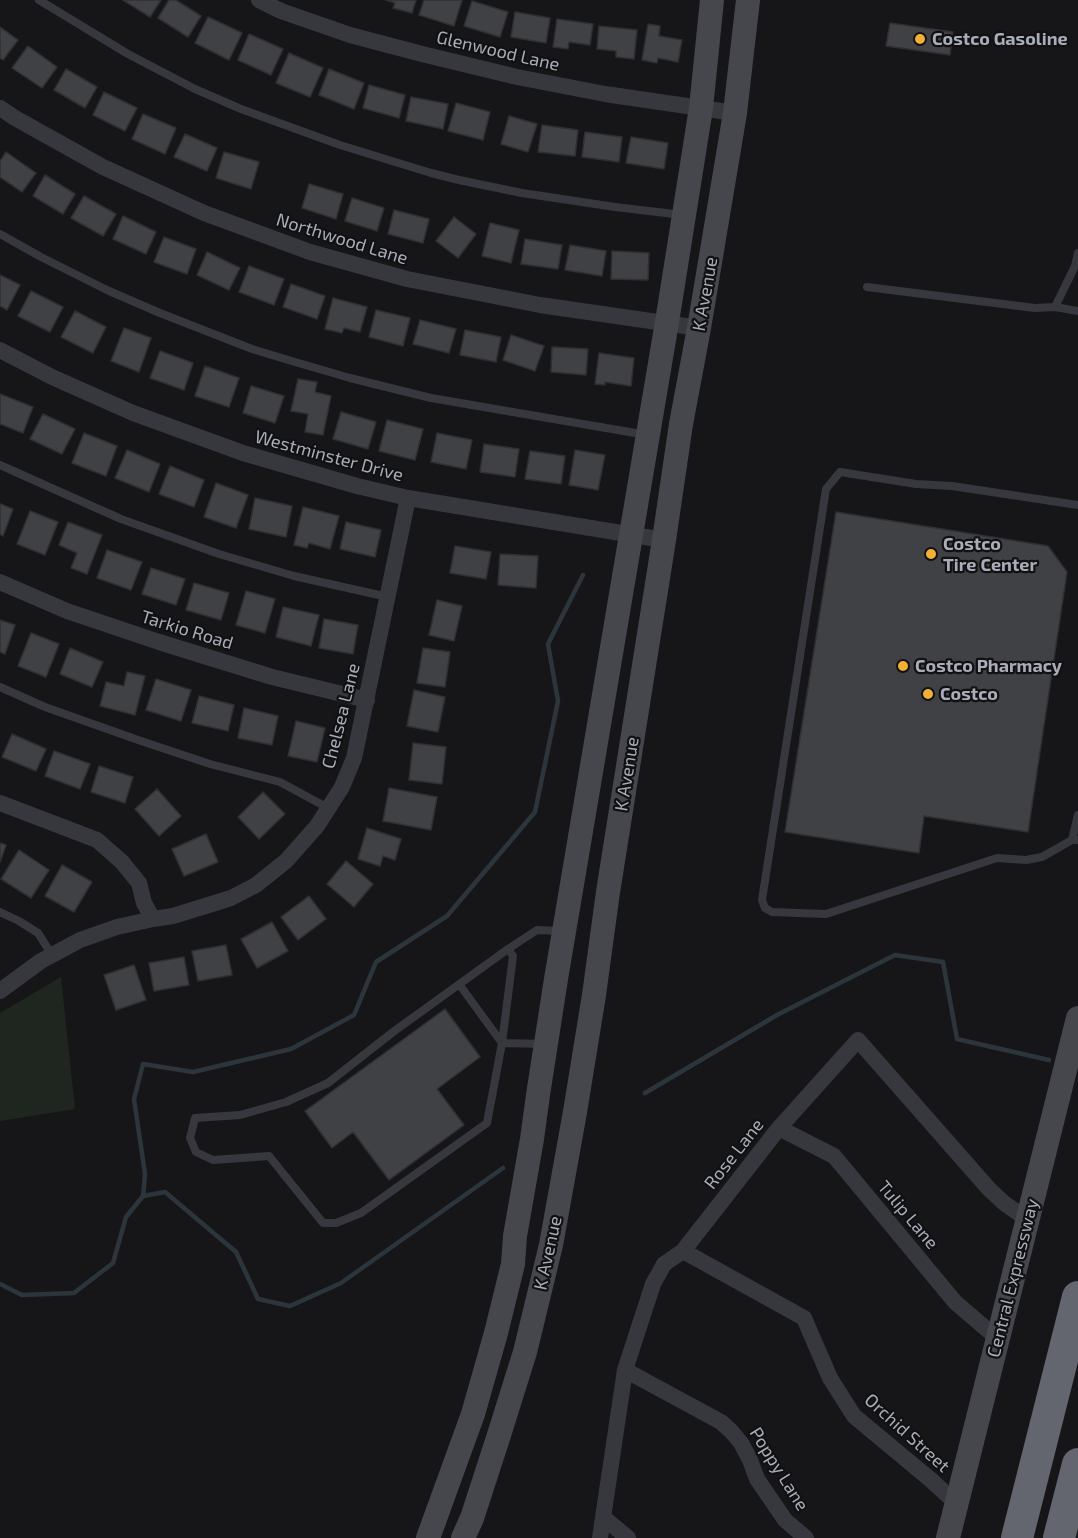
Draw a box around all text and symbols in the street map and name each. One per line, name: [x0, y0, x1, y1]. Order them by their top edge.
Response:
street label: Glenwood Lane: [434, 26, 562, 76]
place label: Costco Gasoline: [932, 28, 1068, 50]
marker: Costco Gasoline: [913, 32, 927, 46]
street label: Northwood Lane: [274, 209, 410, 269]
street label: K Avenue: [688, 255, 722, 333]
street label: Westminster Drive: [252, 426, 406, 486]
place label: Costco Tire Center: [943, 533, 1037, 576]
marker: Costco Tire Center: [924, 547, 938, 561]
street label: Tarkio Road: [138, 606, 236, 654]
place label: Costco Pharmacy: [915, 655, 1062, 677]
marker: Costco Pharmacy: [896, 659, 910, 673]
street label: Chelsea Lane: [317, 661, 365, 771]
place label: Costco: [940, 683, 998, 705]
marker: Costco: [921, 687, 935, 701]
street label: K Avenue: [610, 735, 644, 813]
street label: Rose Lane: [700, 1115, 768, 1193]
street label: Tulip Lane: [873, 1176, 943, 1254]
street label: Central Expressway: [983, 1196, 1043, 1360]
street label: K Avenue: [530, 1214, 566, 1292]
street label: Orchid Street: [860, 1389, 954, 1477]
street label: Poppy Lane: [745, 1423, 813, 1515]

